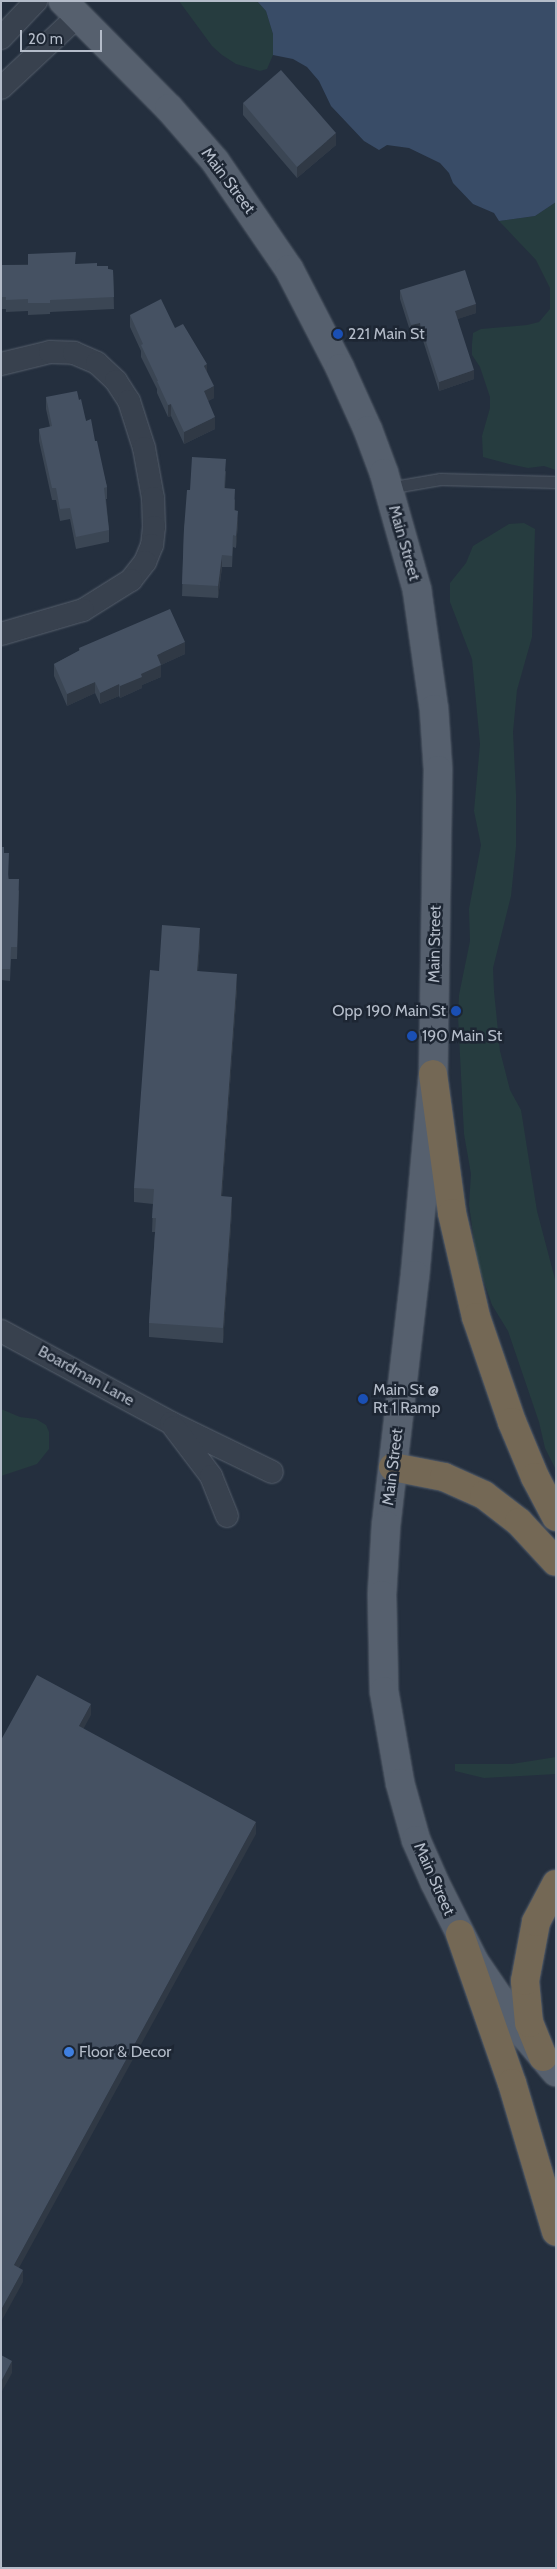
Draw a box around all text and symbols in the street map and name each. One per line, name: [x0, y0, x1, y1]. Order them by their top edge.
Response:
scale bar: [22, 20, 105, 52]
text: 20 m: [28, 30, 63, 48]
street label: Main Street: [197, 144, 259, 218]
place label: 221 Main St: [348, 324, 425, 344]
marker: 221 Main St: [332, 328, 344, 340]
street label: Main Street: [384, 503, 424, 583]
street label: Main Street: [425, 905, 445, 983]
place label: Opp 190 Main St: [332, 1001, 446, 1021]
marker: Opp 190 Main St: [450, 1005, 462, 1017]
place label: 190 Main St: [422, 1026, 502, 1046]
marker: 190 Main St: [406, 1030, 418, 1042]
street label: Boardman Lane: [35, 1342, 137, 1410]
place label: Main St @ Rt 1 Ramp: [373, 1380, 441, 1418]
marker: Main St @ Rt 1 Ramp: [357, 1393, 369, 1405]
street label: Main Street: [379, 1427, 407, 1507]
street label: Main Street: [409, 1840, 459, 1918]
place label: Floor & Decor: [79, 2042, 171, 2062]
marker: Floor & Decor: [63, 2046, 75, 2058]

